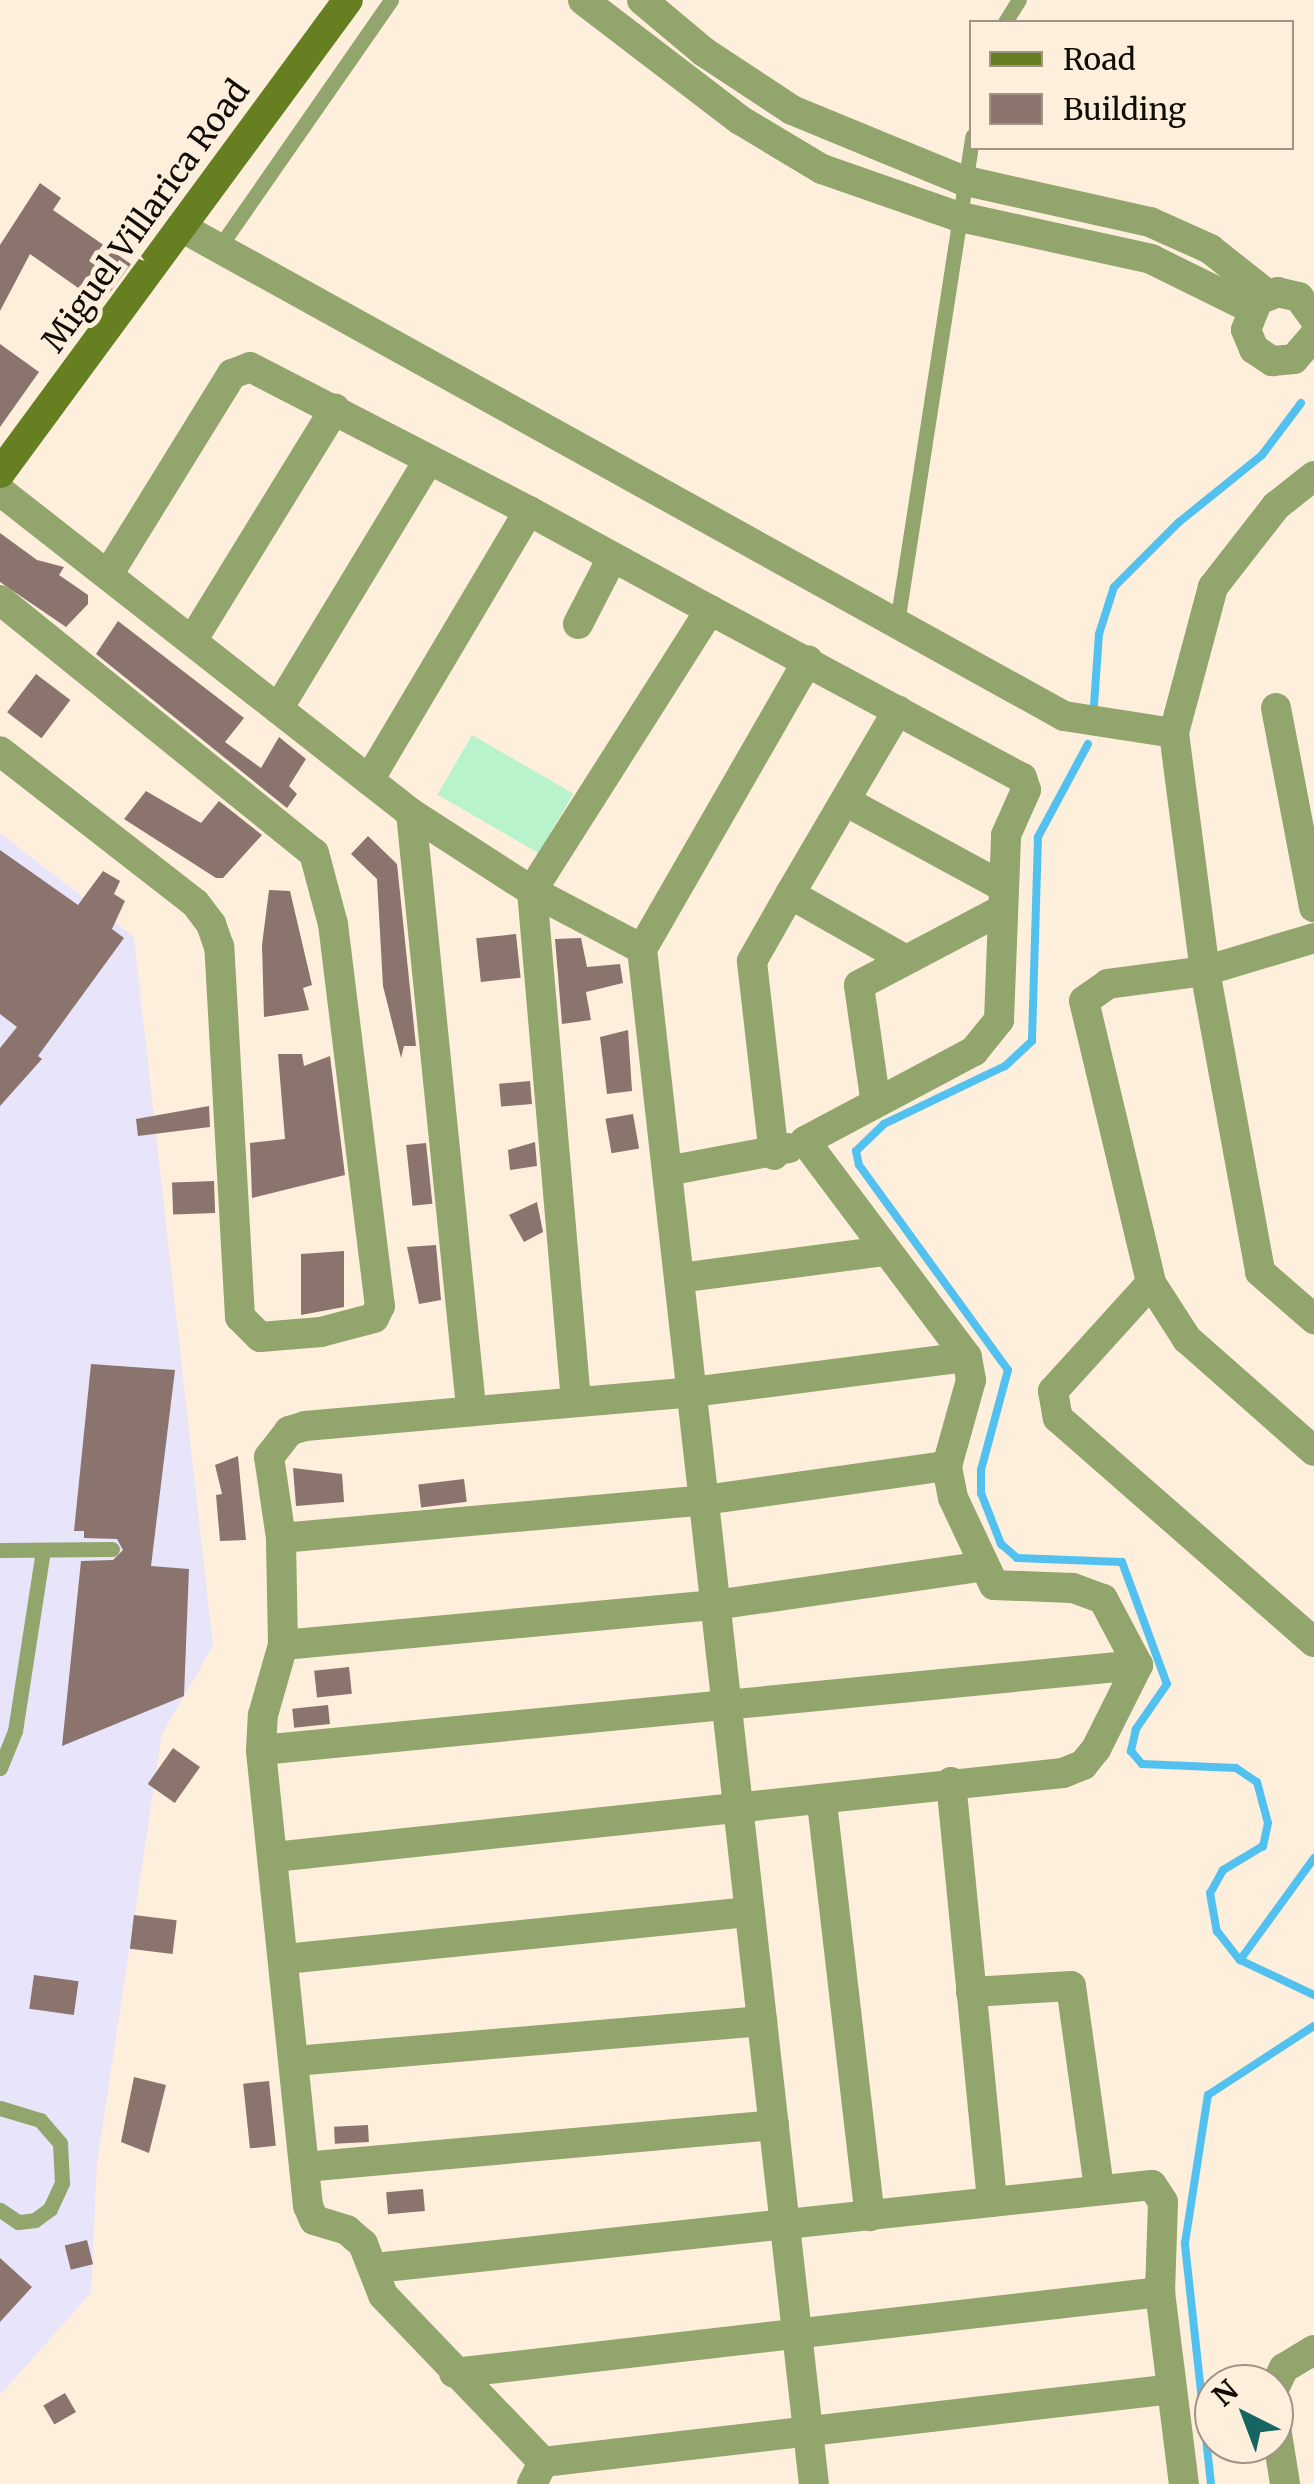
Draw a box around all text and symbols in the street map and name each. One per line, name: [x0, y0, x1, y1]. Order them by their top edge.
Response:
legend: [969, 20, 1294, 150]
text: Road: [1063, 40, 1136, 78]
street label: Miguel Villarica Road: [34, 73, 258, 359]
text: Building: [1063, 90, 1186, 128]
north arrow: [1194, 2364, 1294, 2464]
text: N: [1205, 2372, 1246, 2414]

